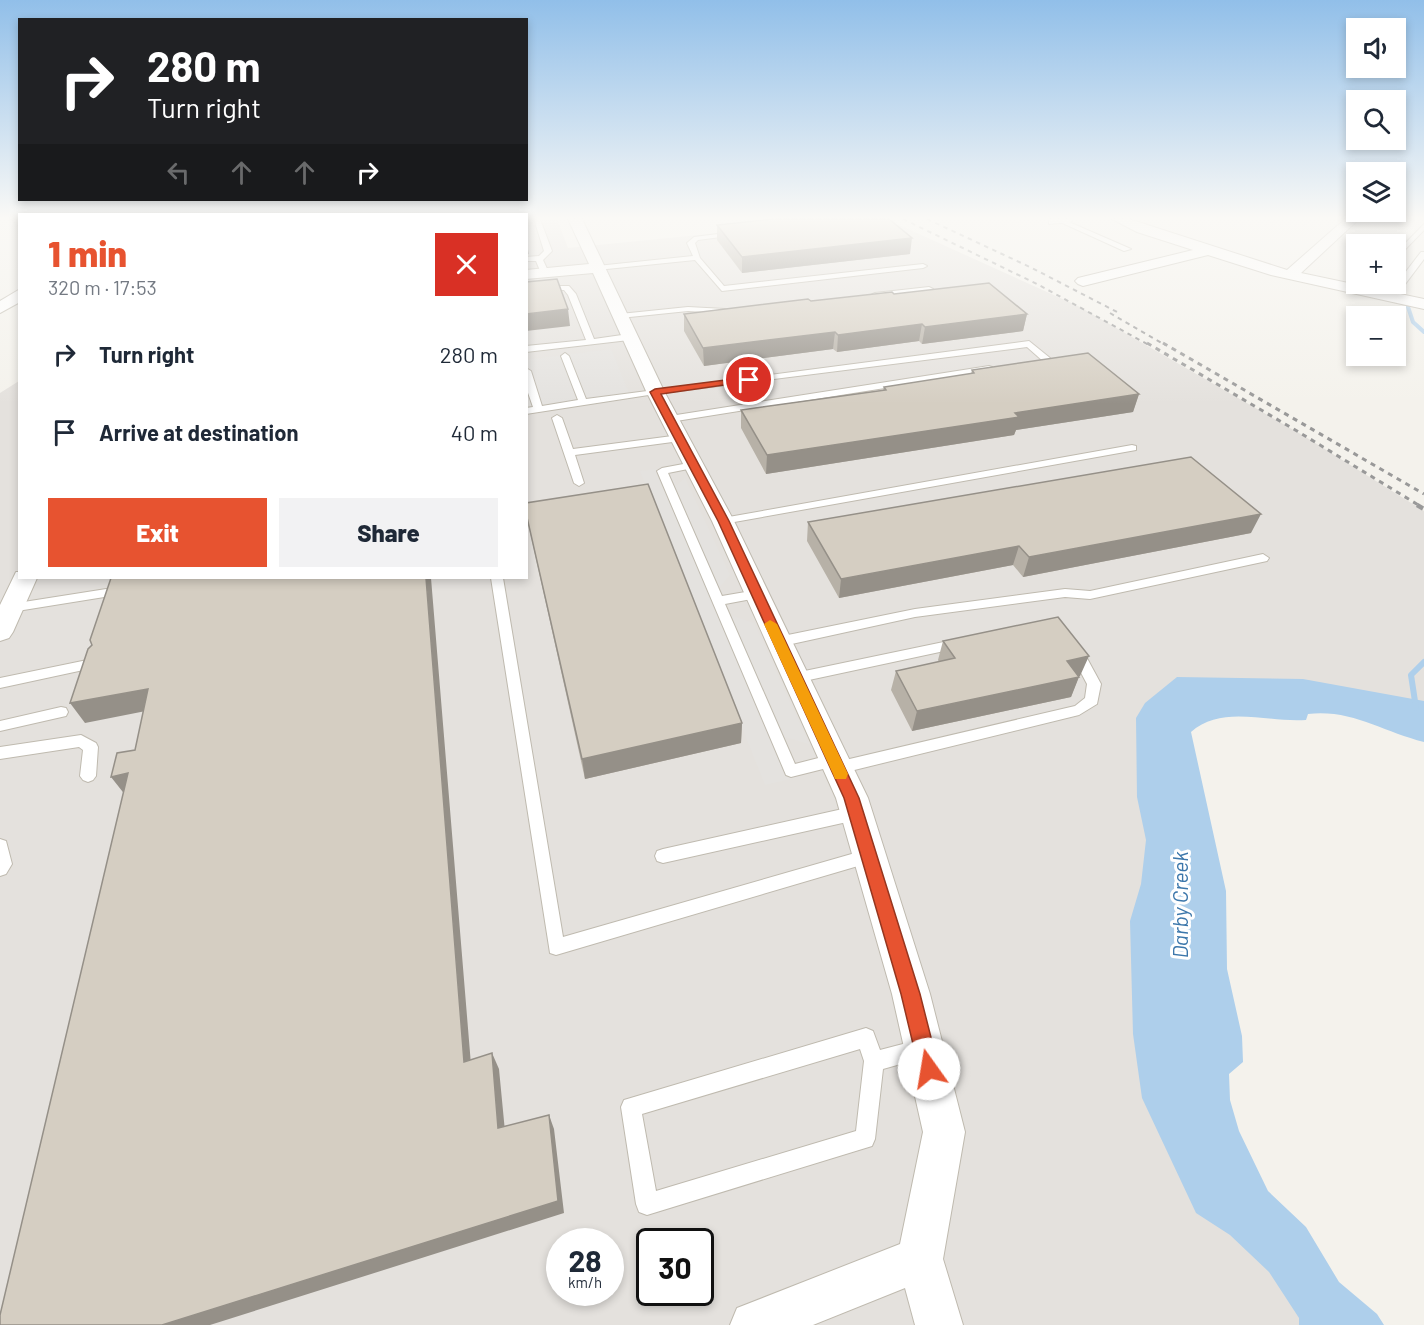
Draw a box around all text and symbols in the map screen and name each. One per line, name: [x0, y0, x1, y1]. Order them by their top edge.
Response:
map controls: [1346, 18, 1406, 366]
button: sound: [1346, 18, 1406, 78]
text: 280 m: [147, 40, 261, 90]
icon: right: [48, 42, 126, 120]
button: search: [1346, 90, 1406, 150]
text: Turn right: [147, 91, 261, 123]
icon: left: [162, 156, 195, 189]
icon: ahead: [225, 156, 258, 189]
icon: ahead: [288, 156, 321, 189]
icon: right: [351, 156, 384, 189]
button: layers: [1346, 162, 1406, 222]
text: 1 min: [48, 231, 127, 274]
button: close: [435, 233, 498, 296]
button: +: [1346, 234, 1406, 294]
text: 320 m · 17:53: [48, 275, 157, 299]
button: −: [1346, 306, 1406, 366]
icon: right: [48, 338, 81, 371]
text: Turn right: [99, 341, 194, 367]
text: 280 m: [440, 341, 498, 367]
pin: [723, 354, 774, 405]
icon: arrive: [732, 363, 765, 396]
icon: arrive: [48, 416, 81, 449]
text: Arrive at destination: [99, 419, 298, 445]
text: 40 m: [451, 419, 498, 445]
button: Exit: [48, 498, 267, 567]
button: Share: [279, 498, 498, 567]
water label: Darby Creek: [1167, 851, 1192, 958]
position arrow: [897, 1037, 961, 1101]
speed limit sign: 30: [636, 1228, 714, 1306]
text: 28: [568, 1242, 602, 1278]
text: km/h: [568, 1273, 602, 1291]

